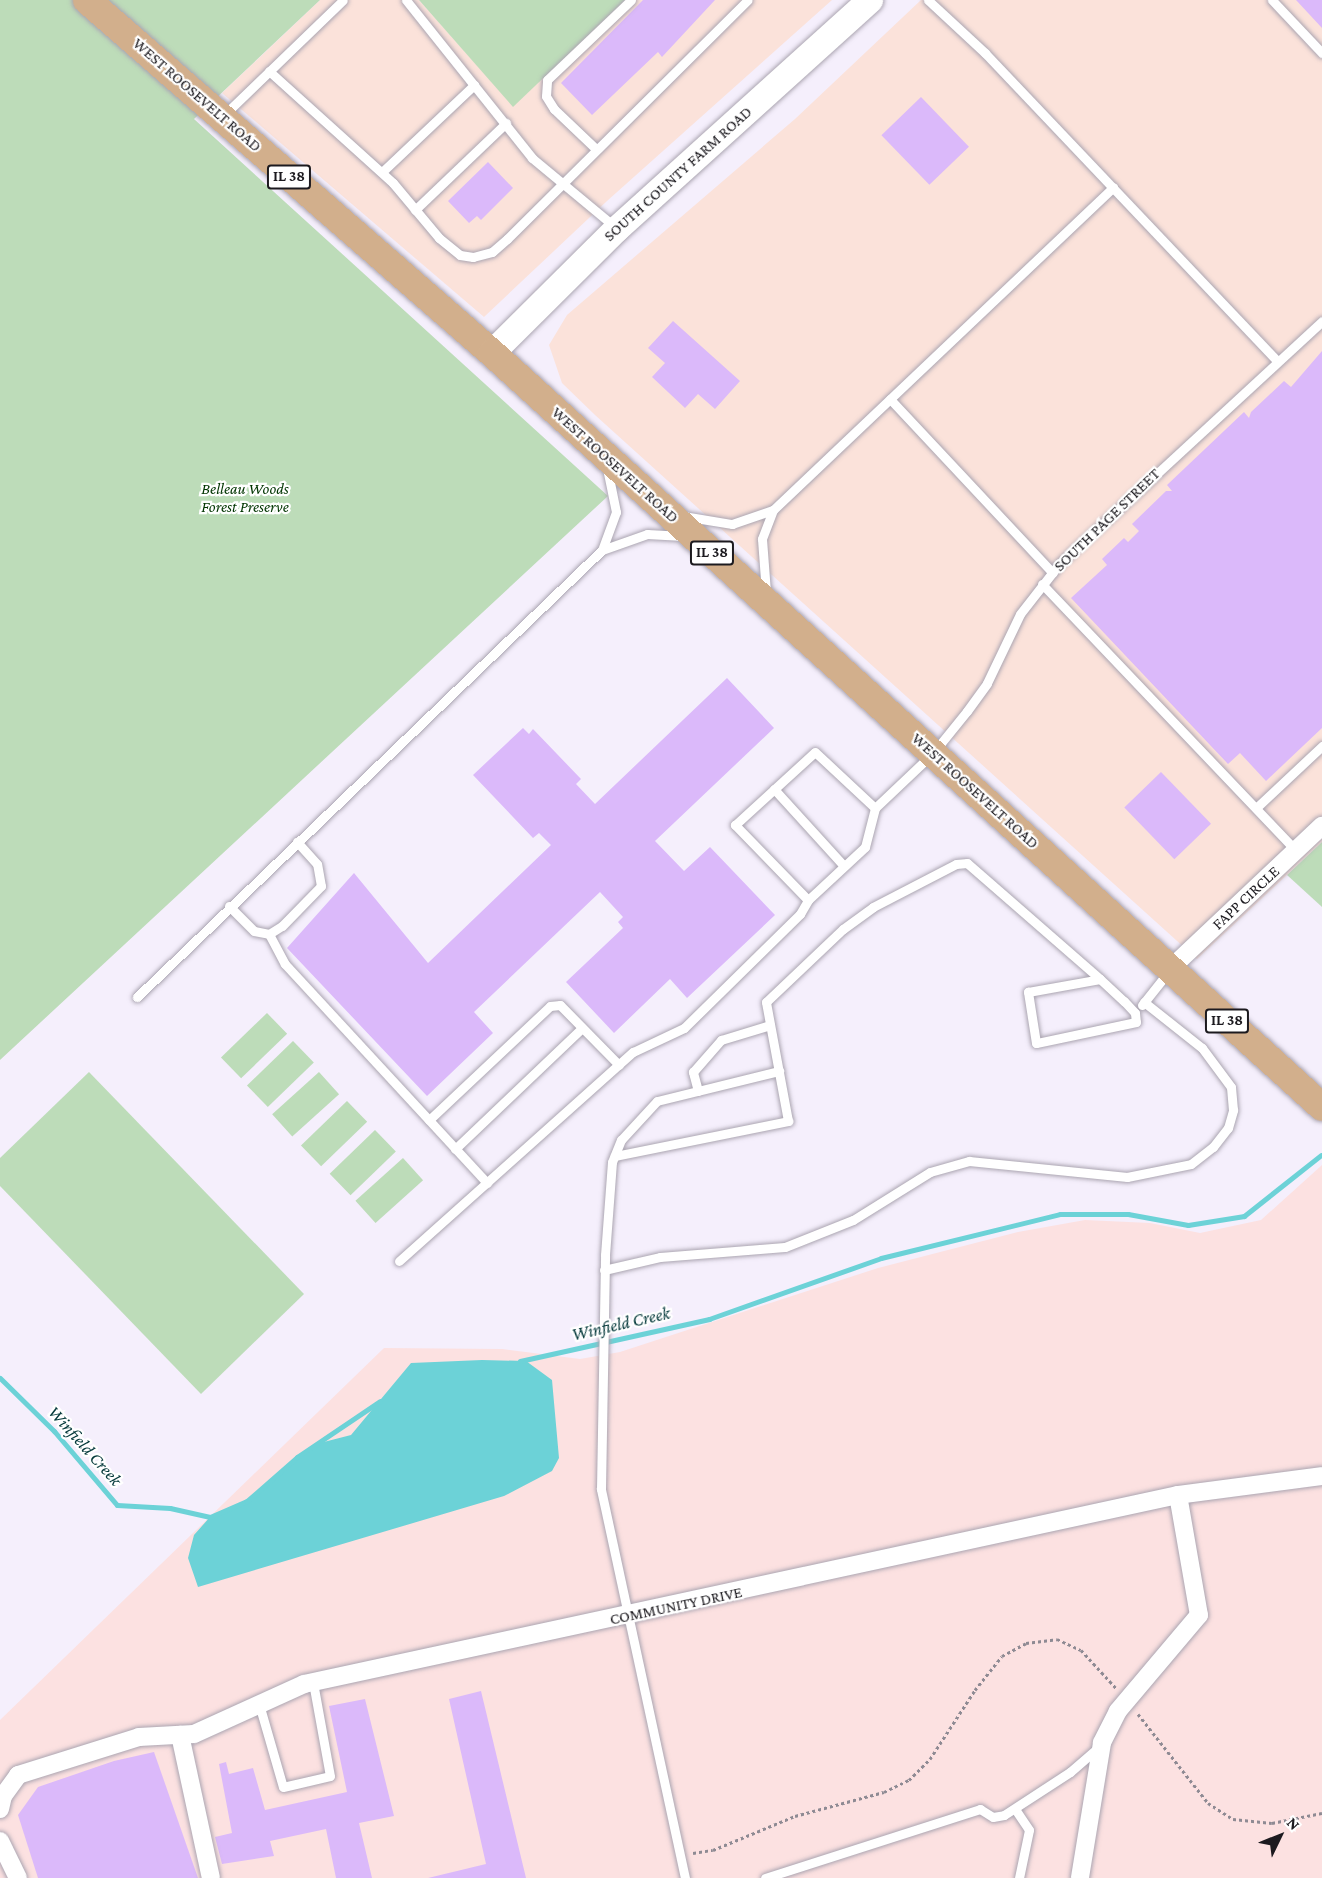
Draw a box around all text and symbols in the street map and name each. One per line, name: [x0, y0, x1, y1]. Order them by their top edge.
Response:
street label: WEST ROOSEVELT ROAD: [129, 34, 265, 156]
street label: SOUTH COUNTY FARM ROAD: [600, 102, 756, 246]
road number: IL 38: [266, 165, 312, 189]
street label: WEST ROOSEVELT ROAD: [548, 403, 682, 527]
street label: SOUTH PAGE STREET: [1050, 464, 1164, 576]
park label: Belleau Woods Forest Preserve: [201, 479, 289, 517]
road number: IL 38: [690, 541, 734, 565]
street label: WEST ROOSEVELT ROAD: [908, 729, 1042, 853]
street label: FAPP CIRCLE: [1208, 862, 1284, 934]
road number: IL 38: [1204, 1009, 1250, 1033]
water label: Winfield Creek: [570, 1302, 672, 1346]
water label: Winfield Creek: [43, 1402, 127, 1490]
street label: COMMUNITY DRIVE: [608, 1583, 744, 1629]
north arrow: [1250, 1806, 1310, 1866]
text: N: [1284, 1814, 1303, 1833]

